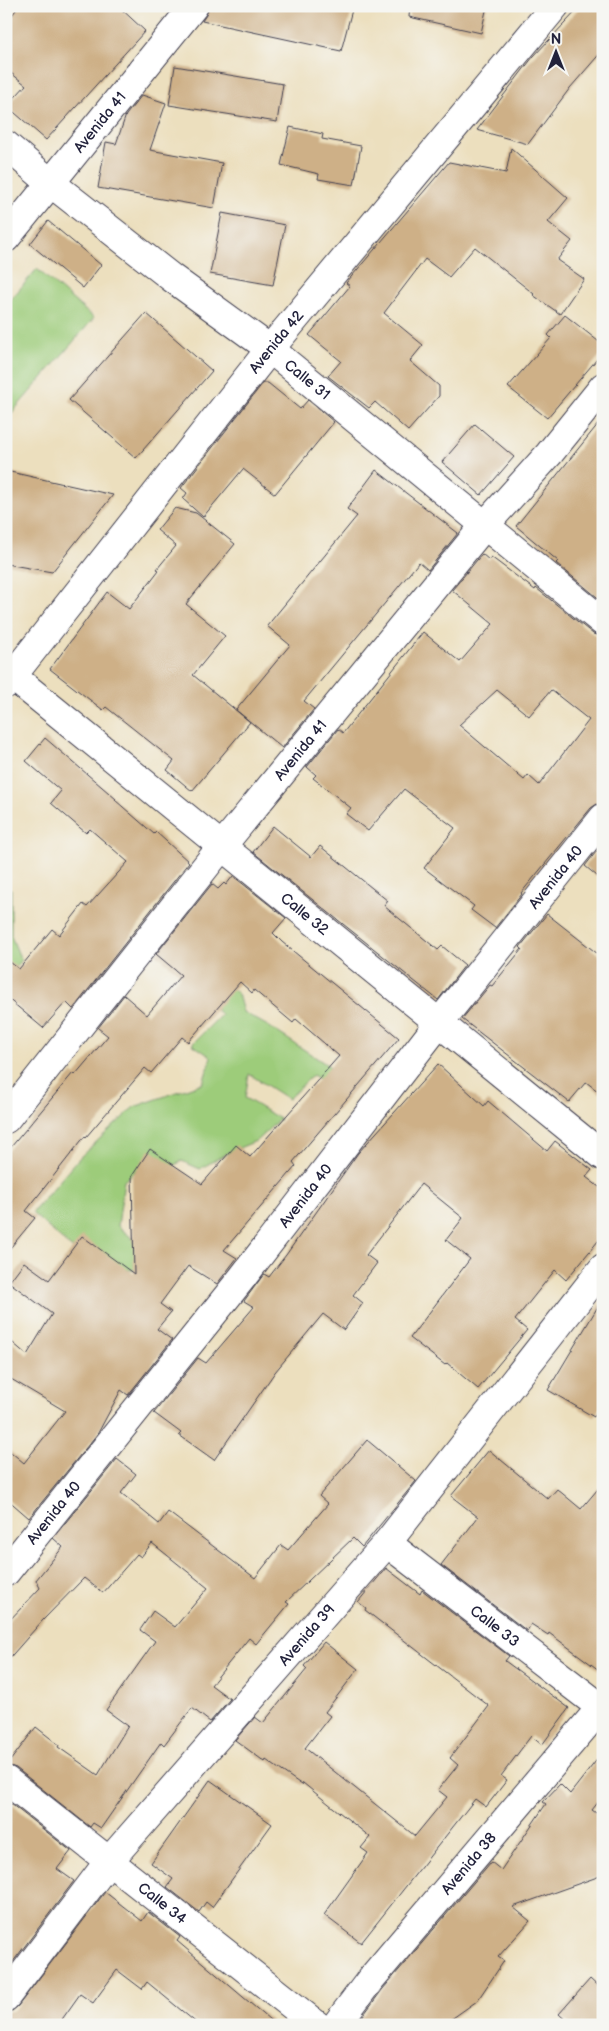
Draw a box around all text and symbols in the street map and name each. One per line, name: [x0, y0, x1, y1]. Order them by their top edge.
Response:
north arrow: [532, 28, 582, 78]
text: N: [551, 31, 561, 48]
street label: Avenida 41: [70, 88, 131, 157]
street label: Avenida 42: [245, 307, 308, 378]
street label: Calle 31: [280, 356, 334, 404]
street label: Avenida 41: [270, 716, 331, 785]
street label: Avenida 40: [525, 842, 587, 913]
street label: Calle 32: [276, 889, 333, 940]
street label: Avenida 40: [275, 1160, 337, 1232]
street label: Avenida 40: [23, 1477, 85, 1549]
street label: Avenida 39: [275, 1600, 339, 1670]
street label: Calle 33: [466, 1601, 523, 1651]
street label: Avenida 38: [437, 1829, 501, 1899]
street label: Calle 34: [134, 1878, 190, 1929]

